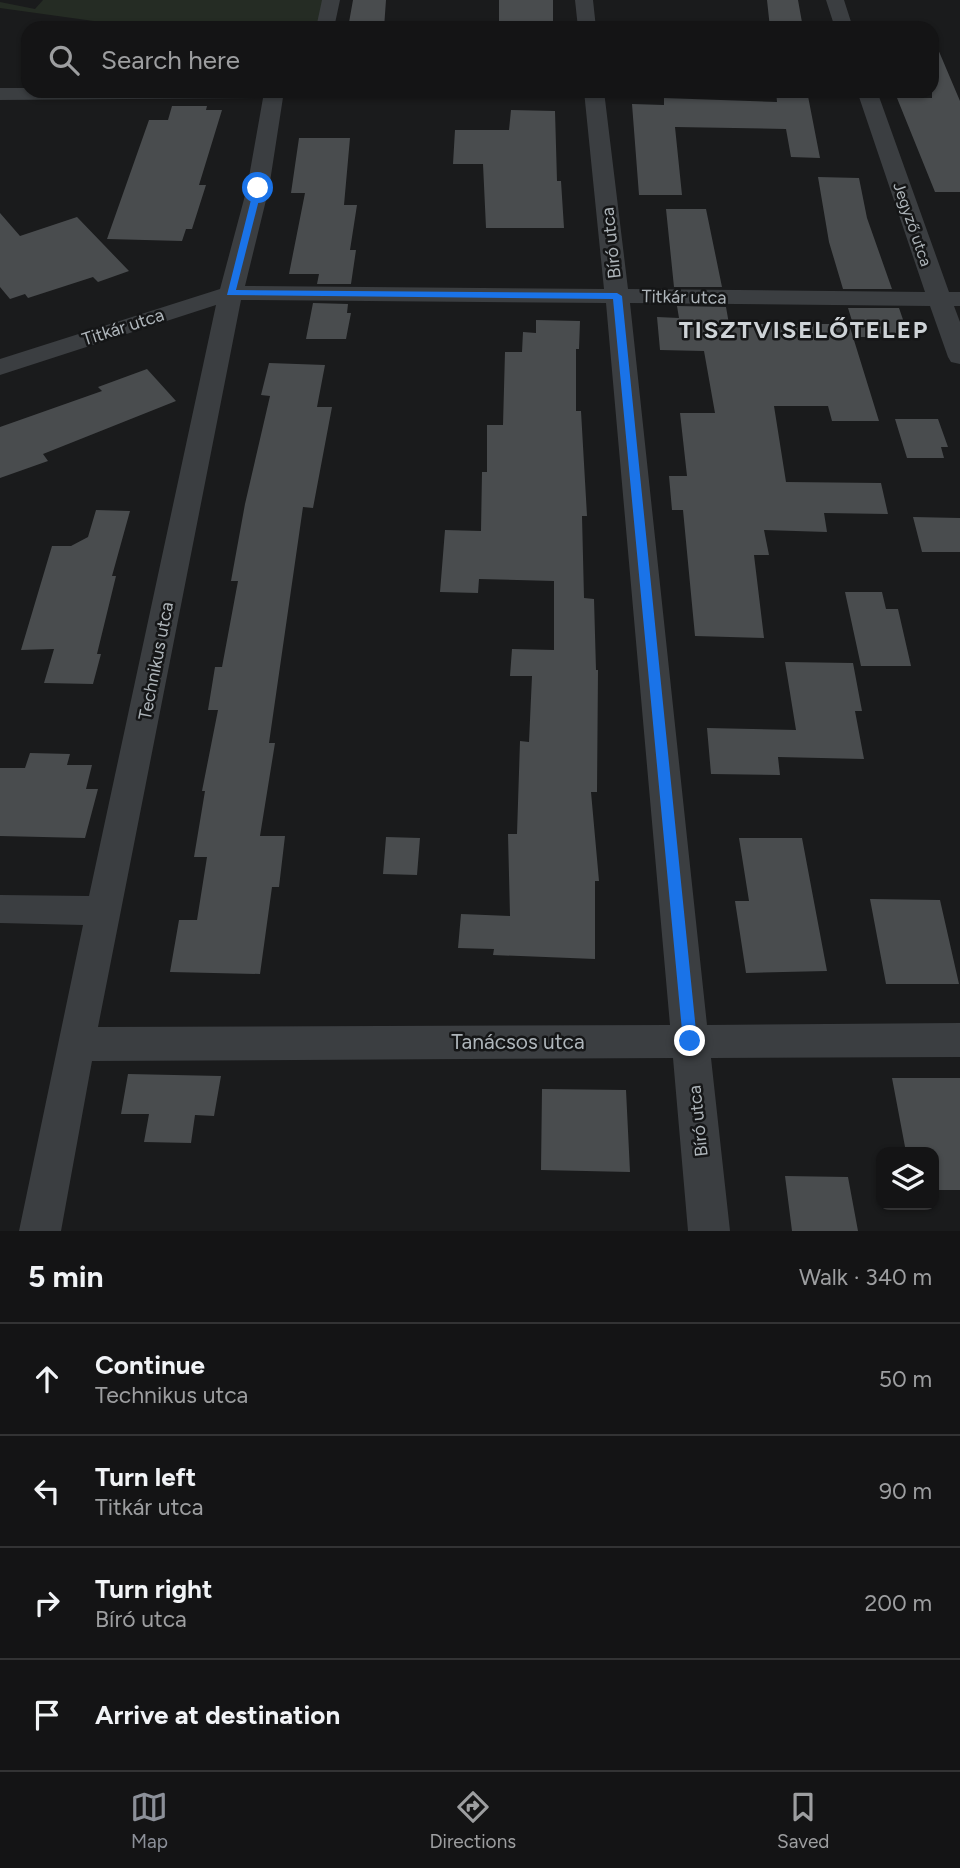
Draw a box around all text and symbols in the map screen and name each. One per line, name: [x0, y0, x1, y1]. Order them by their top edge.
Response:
search box: [21, 21, 939, 98]
icon: search: [45, 41, 83, 79]
text: Search here: [101, 44, 240, 76]
route start: [242, 172, 273, 203]
street label: Jegyző utca: [889, 180, 936, 269]
street label: Bíró utca: [596, 206, 626, 280]
street label: Titkár utca: [641, 285, 727, 309]
street label: Titkár utca: [79, 303, 167, 351]
district label: TISZTVISELŐTELEP: [679, 315, 929, 344]
street label: Technikus utca: [134, 600, 178, 722]
route end: [674, 1025, 705, 1056]
street label: Tanácsos utca: [451, 1029, 585, 1054]
street label: Bíró utca: [683, 1084, 713, 1158]
map controls: [876, 1147, 939, 1210]
button: layers: [876, 1147, 939, 1210]
text: 5 min: [28, 1258, 104, 1295]
text: Walk · 340 m: [799, 1263, 932, 1291]
text: Continue: [95, 1349, 205, 1381]
icon: ahead: [28, 1360, 66, 1398]
text: 50 m: [879, 1365, 932, 1393]
text: Technikus utca: [95, 1381, 248, 1409]
text: Turn left: [95, 1461, 196, 1493]
icon: left: [28, 1472, 66, 1510]
text: 90 m: [879, 1477, 932, 1505]
text: Titkár utca: [95, 1493, 203, 1521]
text: Turn right: [95, 1573, 212, 1605]
icon: right: [28, 1584, 66, 1622]
text: 200 m: [864, 1589, 932, 1617]
text: Bíró utca: [95, 1605, 187, 1633]
icon: arrive: [28, 1696, 66, 1734]
text: Arrive at destination: [95, 1699, 340, 1731]
tab: Map: [130, 1788, 168, 1853]
tab: Directions: [429, 1788, 516, 1853]
tab: Saved: [777, 1788, 829, 1853]

